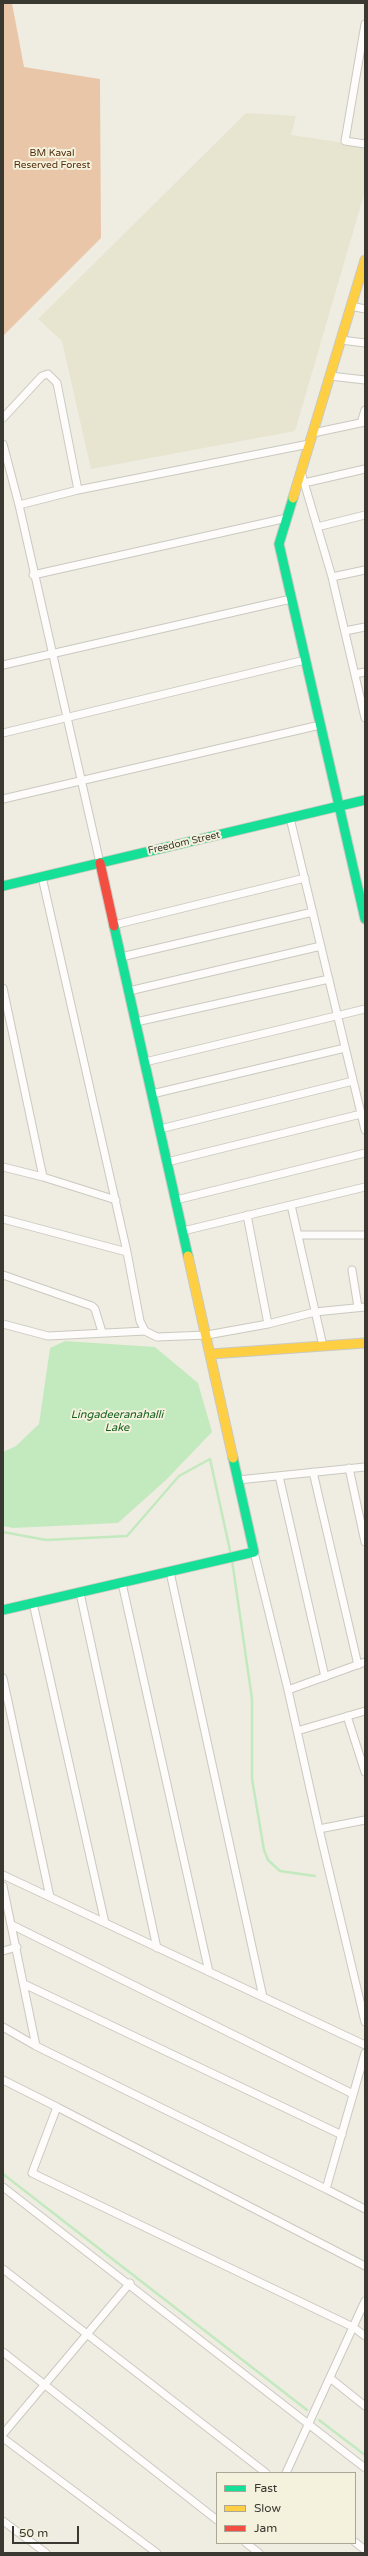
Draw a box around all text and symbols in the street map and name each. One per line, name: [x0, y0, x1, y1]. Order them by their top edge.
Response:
park label: BM Kaval Reserved Forest: [14, 147, 90, 170]
street label: Freedom Street: [147, 829, 221, 857]
water label: Lingadeeranahalli Lake: [71, 1408, 163, 1434]
legend: [216, 2472, 356, 2544]
text: Fast: [254, 2481, 277, 2495]
text: Slow: [254, 2501, 281, 2515]
scale bar: [14, 2518, 81, 2544]
text: Jam: [254, 2521, 277, 2535]
text: 50 m: [19, 2526, 48, 2540]

